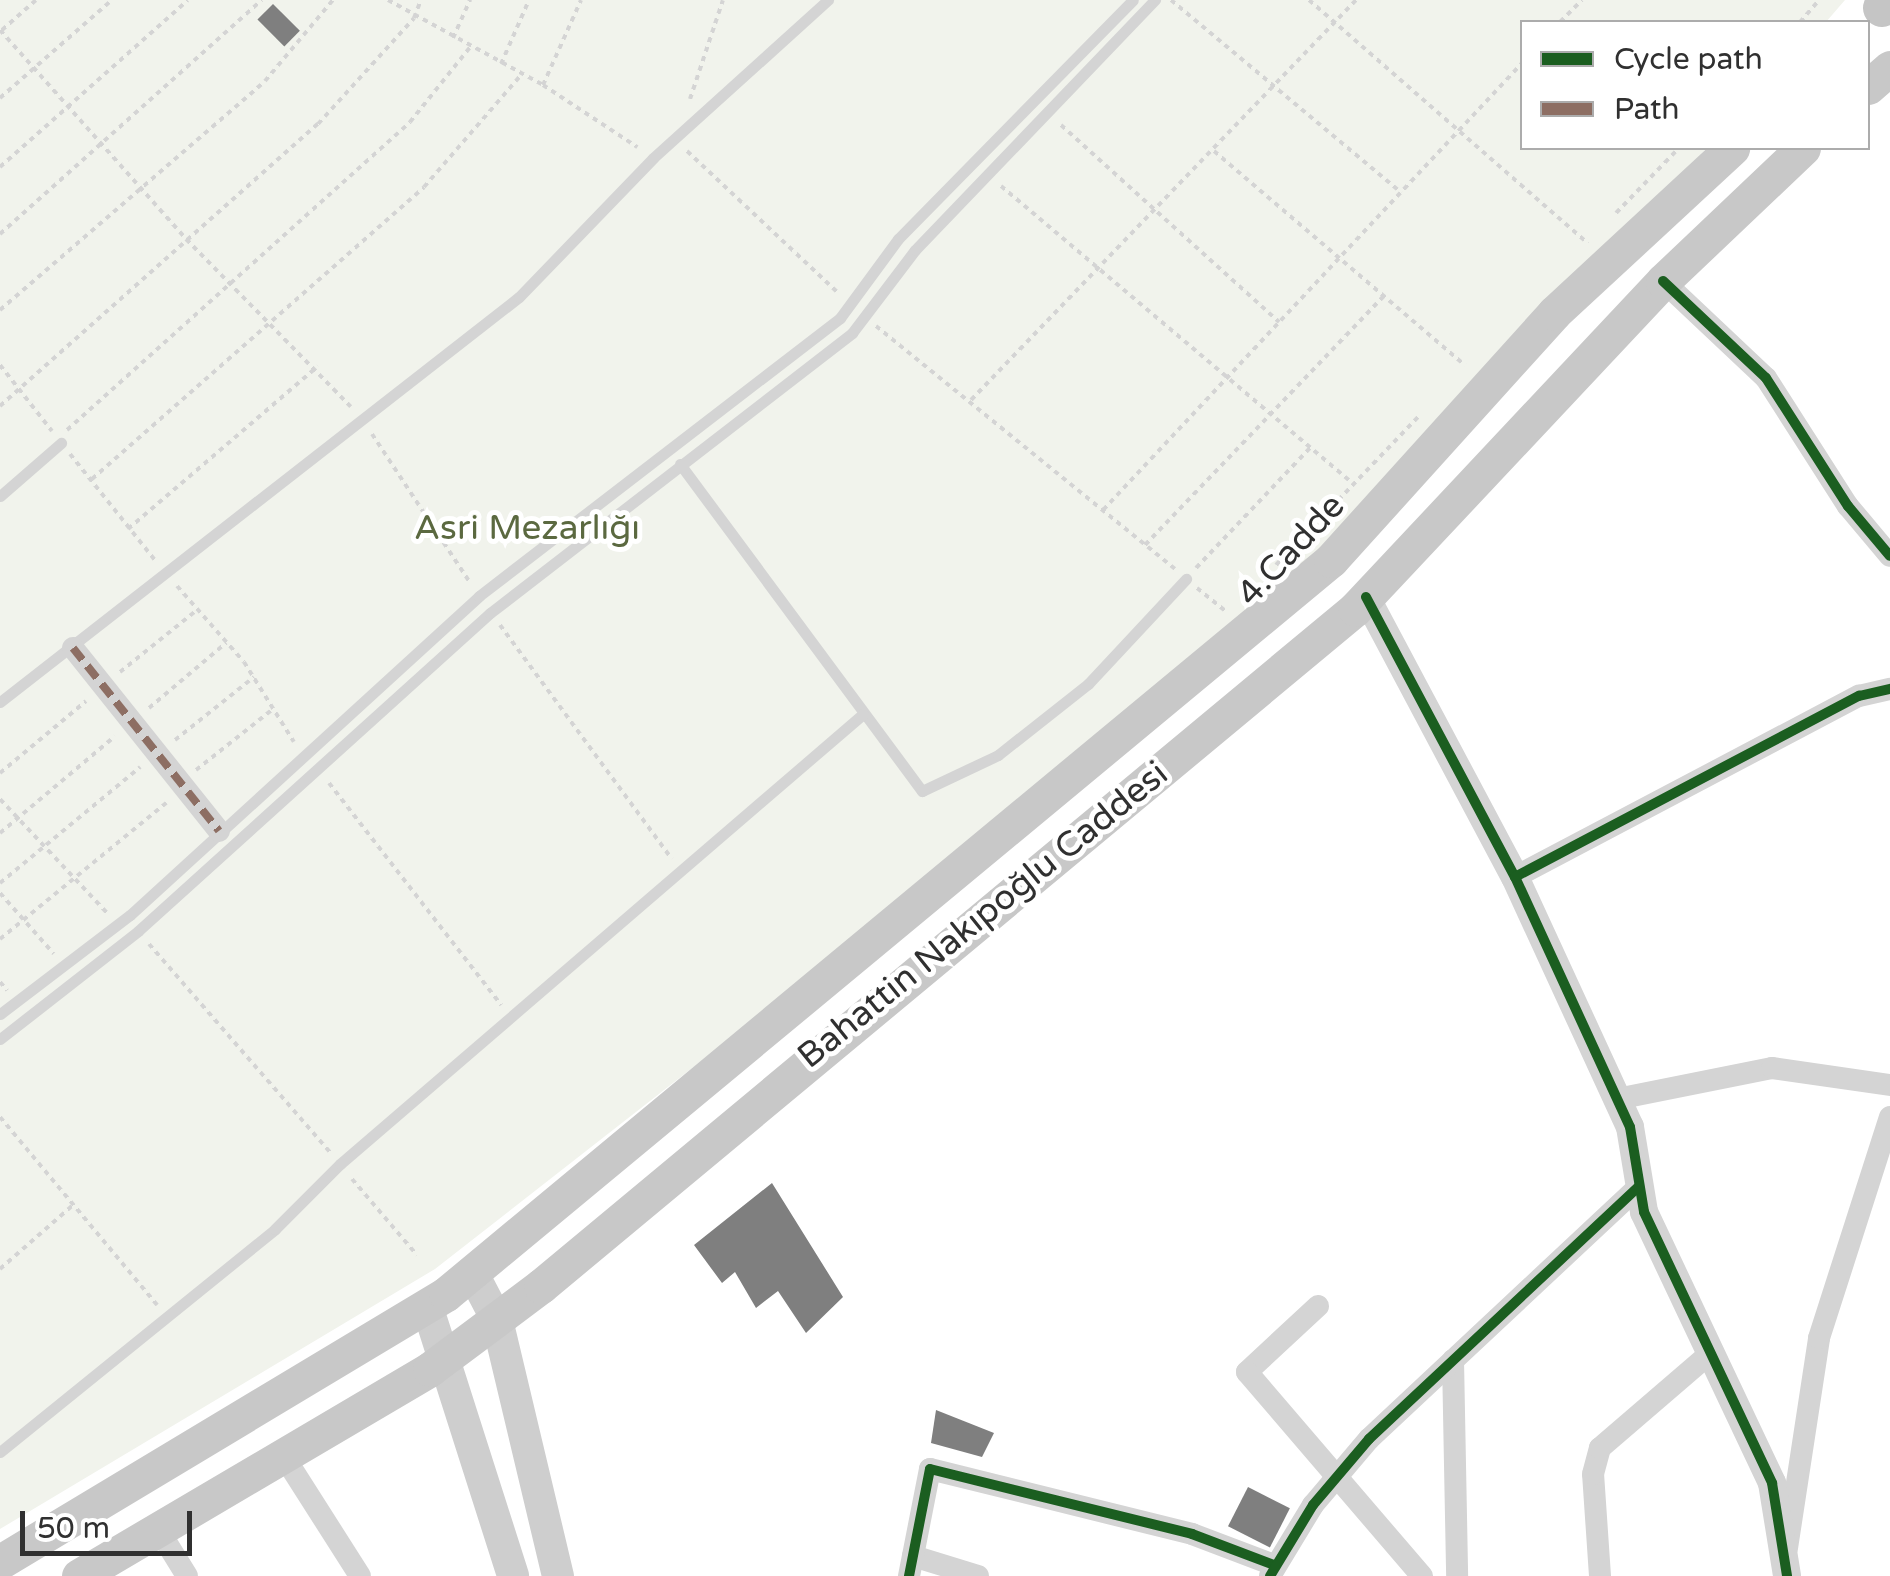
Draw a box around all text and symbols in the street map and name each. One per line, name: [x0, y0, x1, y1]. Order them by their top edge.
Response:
legend: [1520, 20, 1870, 150]
text: Cycle path: [1614, 41, 1763, 78]
text: Path: [1614, 91, 1680, 128]
street label: 4.Cadde: [1229, 485, 1353, 615]
park label: Asri Mezarlığı: [414, 507, 640, 549]
street label: Bahattin Nakıpoğlu Caddesi: [789, 753, 1177, 1077]
scale bar: [25, 1491, 198, 1553]
text: 50 m: [37, 1510, 110, 1547]

